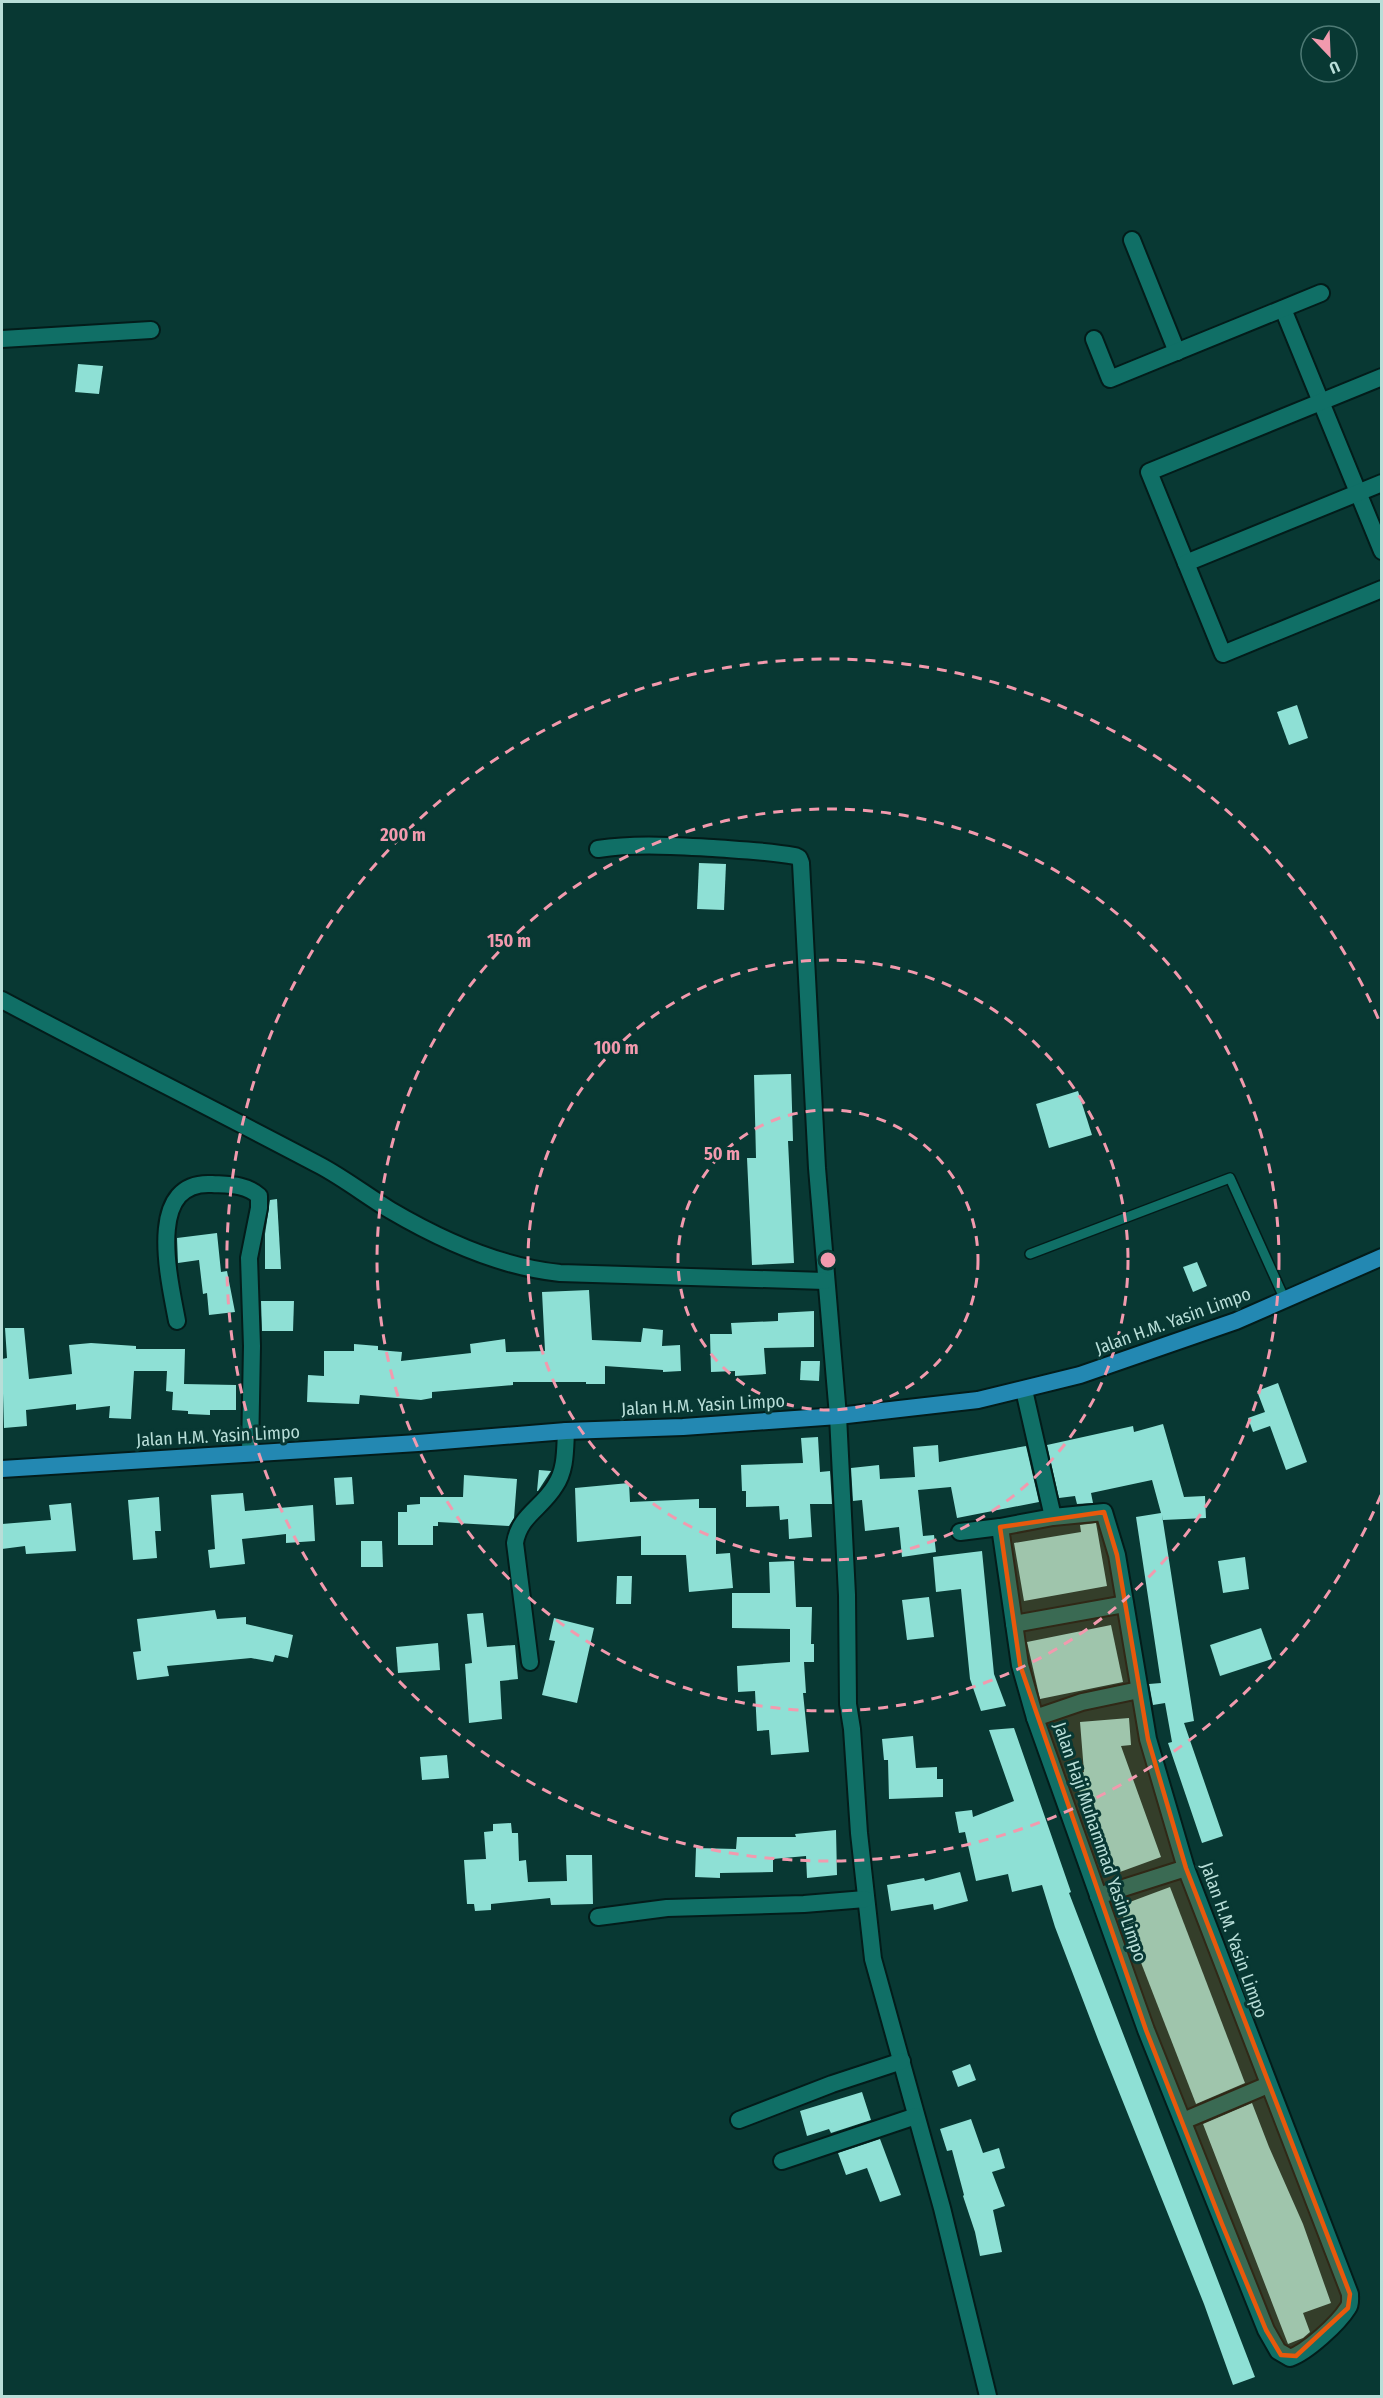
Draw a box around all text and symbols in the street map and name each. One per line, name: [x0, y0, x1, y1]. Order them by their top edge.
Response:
north arrow: [1299, 24, 1359, 84]
text: U: [1327, 57, 1343, 78]
text: 200 m: [379, 824, 426, 846]
text: 150 m: [487, 930, 531, 952]
text: 100 m: [594, 1037, 638, 1059]
text: 50 m: [704, 1143, 740, 1165]
centre of rings: [818, 1250, 838, 1270]
street label: Jalan H.M. Yasin Limpo: [1092, 1283, 1254, 1359]
street label: Jalan H.M. Yasin Limpo: [621, 1390, 785, 1420]
street label: Jalan H.M. Yasin Limpo: [136, 1421, 300, 1451]
street label: Jalan Haji Muhammad Yasin Limpo: [1049, 1719, 1151, 1965]
street label: Jalan H.M. Yasin Limpo: [1196, 1859, 1272, 2021]

